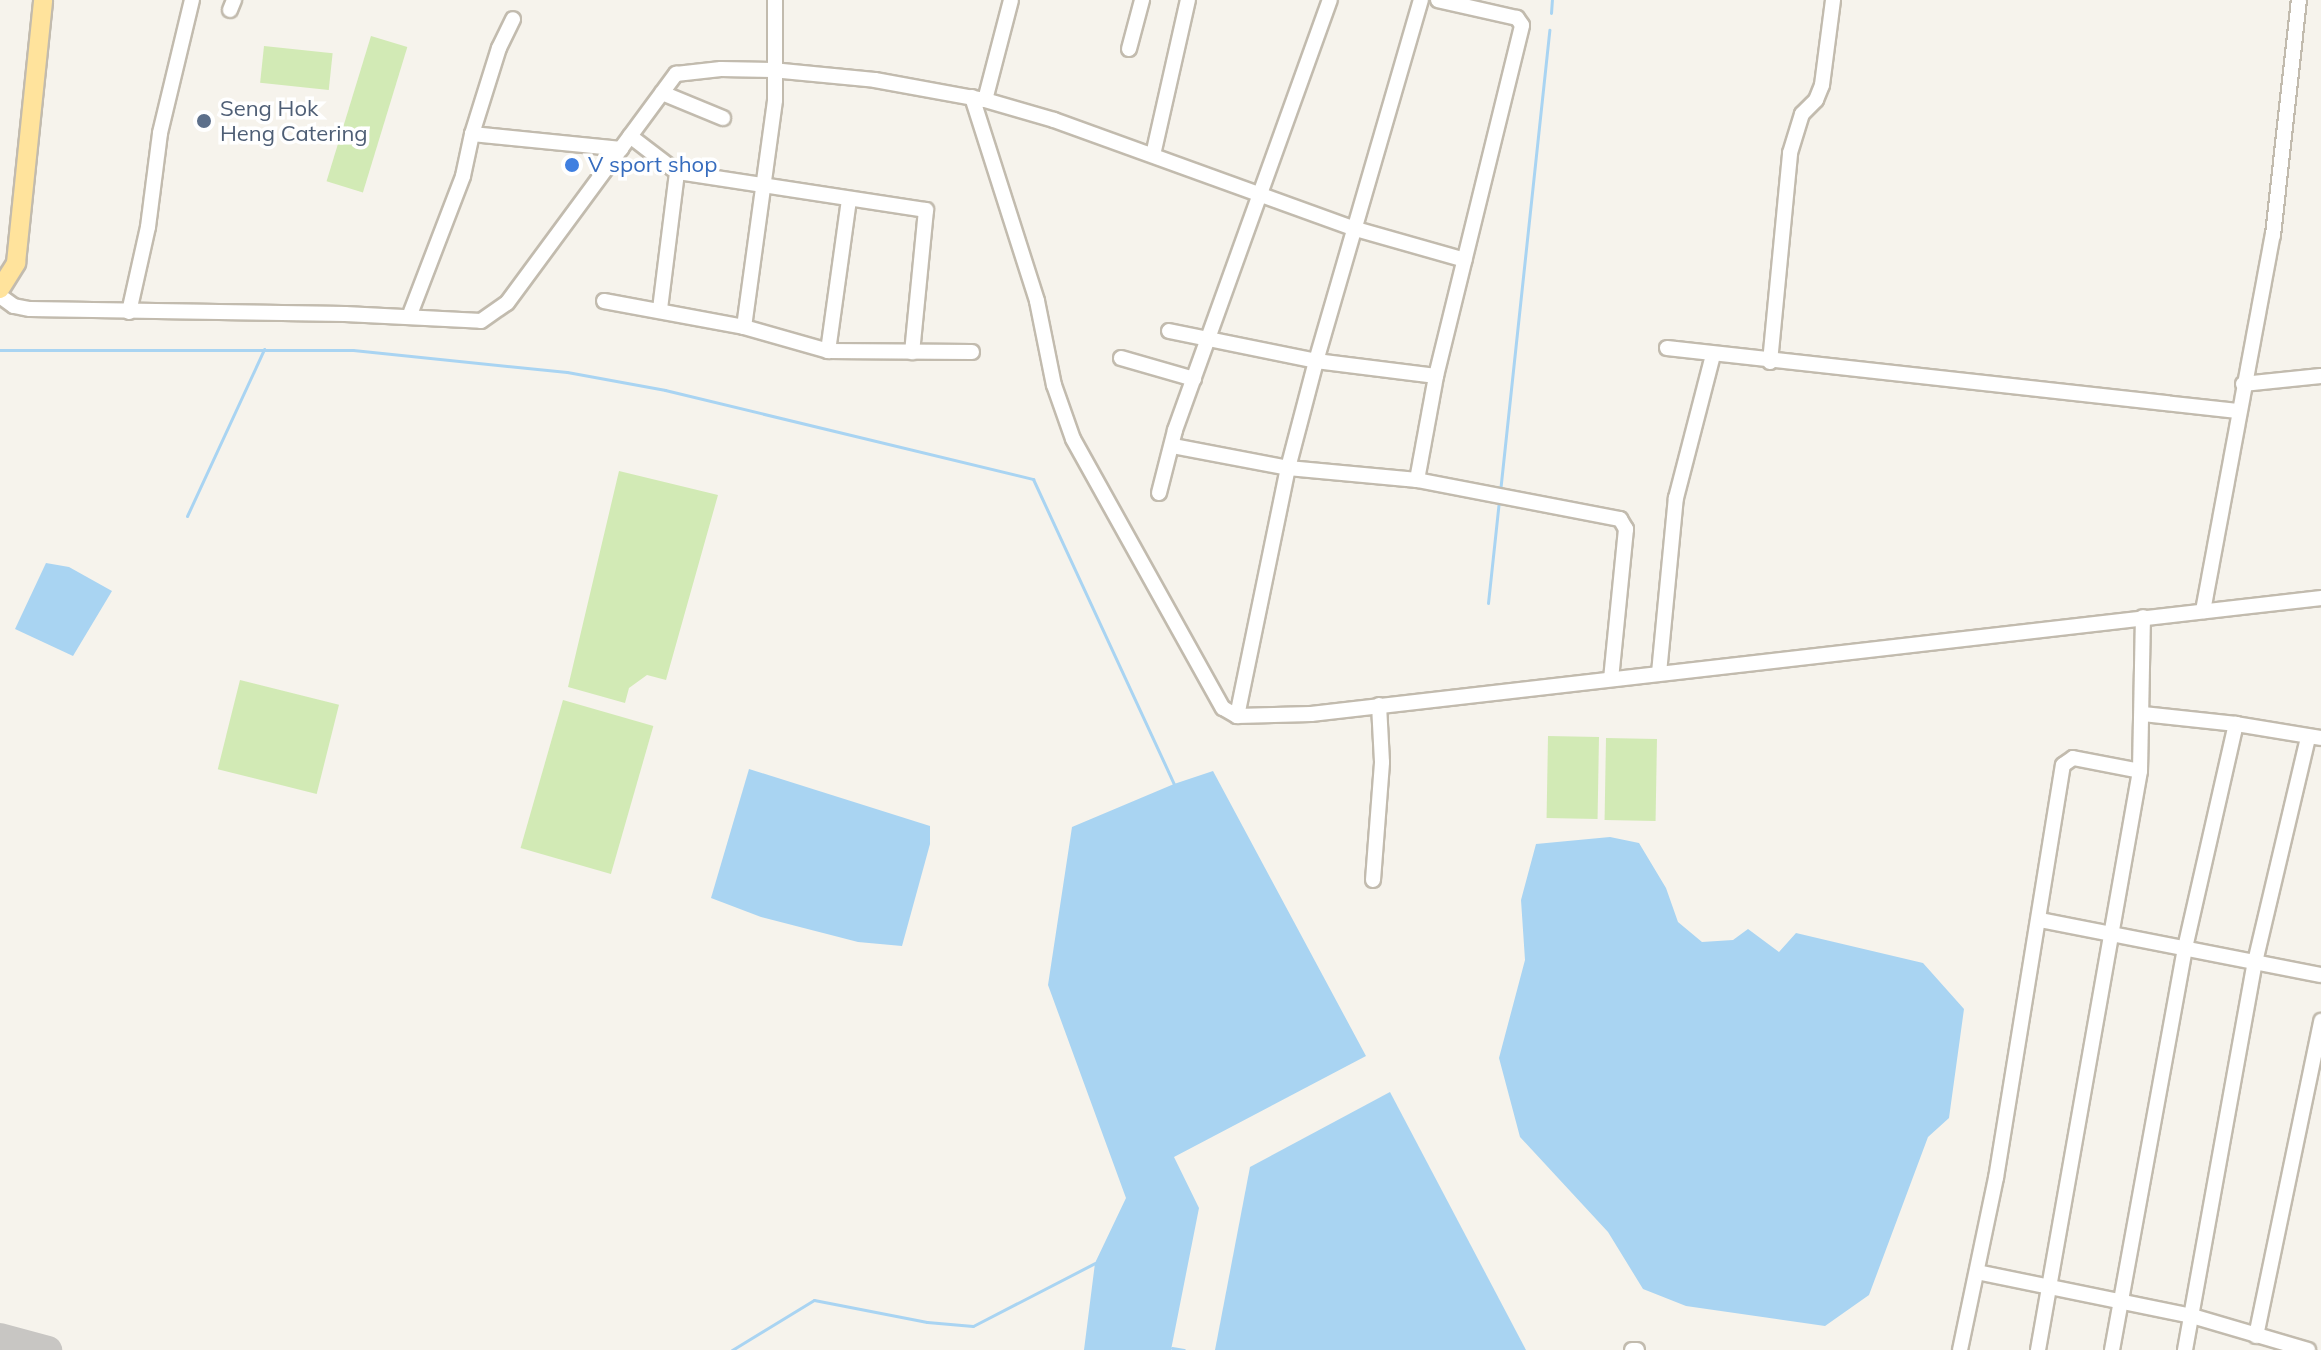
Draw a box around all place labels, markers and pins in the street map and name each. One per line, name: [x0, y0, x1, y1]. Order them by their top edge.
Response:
place label: Seng Hok Heng Catering: [220, 95, 368, 146]
marker: Seng Hok Heng Catering: [195, 112, 213, 130]
place label: V sport shop: [588, 152, 717, 178]
marker: V sport shop: [563, 156, 581, 174]

